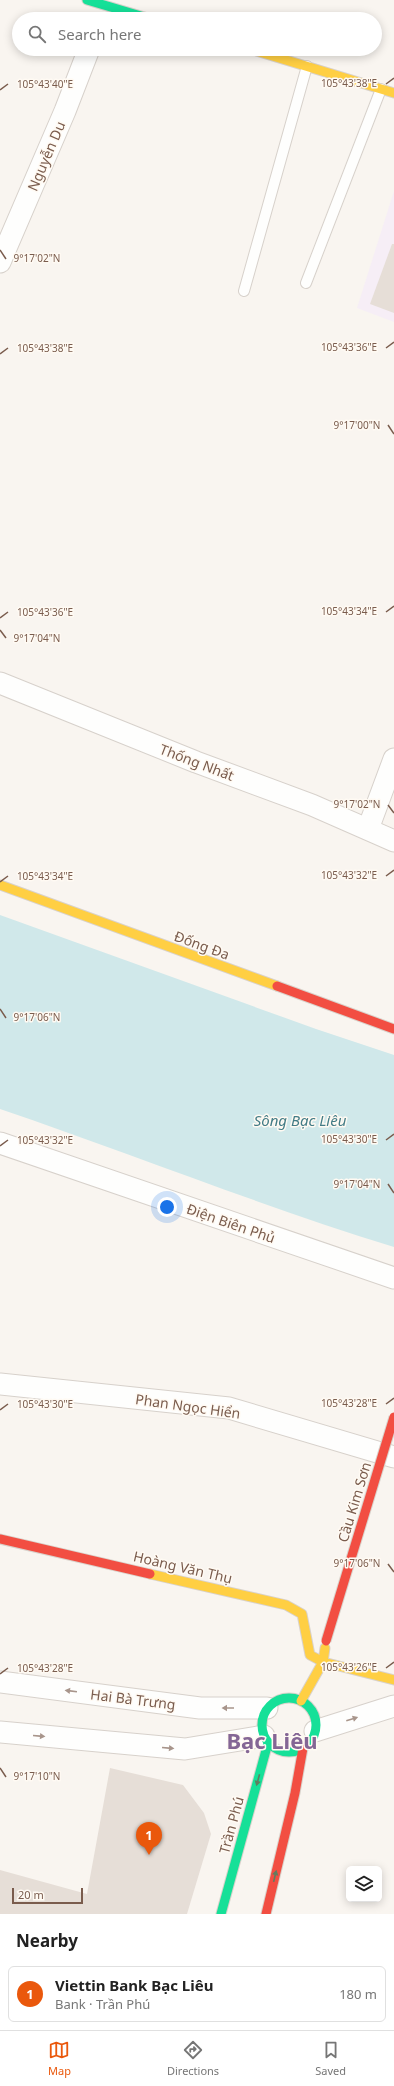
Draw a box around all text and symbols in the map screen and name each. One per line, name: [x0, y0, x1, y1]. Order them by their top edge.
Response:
search box: [12, 12, 382, 56]
icon: search: [26, 23, 48, 45]
text: Search here: [58, 24, 141, 44]
text: 105°43'38"E: [321, 76, 377, 90]
text: 105°43'40"E: [17, 77, 73, 91]
street label: Nguyễn Du: [23, 118, 69, 194]
text: 9°17'02"N: [14, 251, 60, 265]
text: 105°43'36"E: [321, 340, 377, 354]
text: 105°43'38"E: [17, 341, 73, 355]
text: 9°17'00"N: [334, 418, 380, 432]
text: 105°43'34"E: [321, 604, 377, 618]
text: 105°43'36"E: [17, 605, 73, 619]
text: 9°17'04"N: [14, 631, 60, 645]
street label: Thống Nhất: [157, 739, 237, 785]
text: 9°17'02"N: [334, 797, 380, 811]
text: 105°43'32"E: [321, 868, 377, 882]
text: 105°43'34"E: [17, 869, 73, 883]
street label: Đống Đa: [172, 926, 232, 964]
text: 9°17'06"N: [14, 1010, 60, 1024]
water label: Sông Bạc Liêu: [254, 1110, 347, 1130]
text: 105°43'30"E: [321, 1132, 377, 1146]
text: 105°43'32"E: [17, 1133, 73, 1147]
text: 9°17'04"N: [334, 1177, 380, 1191]
your location: [157, 1197, 177, 1217]
street label: Điện Biên Phủ: [184, 1199, 278, 1247]
street label: Phan Ngọc Hiển: [134, 1389, 242, 1423]
text: 105°43'28"E: [321, 1396, 377, 1410]
text: 105°43'30"E: [17, 1397, 73, 1411]
street label: Cầu Kim Sơn: [333, 1460, 375, 1544]
street label: Hoàng Văn Thụ: [132, 1546, 234, 1588]
text: 9°17'06"N: [334, 1556, 380, 1570]
text: 105°43'26"E: [321, 1660, 377, 1674]
text: 105°43'28"E: [17, 1661, 73, 1675]
street label: Hai Bà Trưng: [89, 1684, 177, 1714]
one-way arrow: [65, 1688, 77, 1694]
one-way arrow: [221, 1705, 234, 1711]
one-way arrow: [347, 1716, 359, 1722]
district label: Bạc Liêu: [226, 1725, 318, 1755]
one-way arrow: [33, 1732, 45, 1739]
one-way arrow: [162, 1745, 174, 1751]
text: 9°17'10"N: [14, 1769, 60, 1783]
one-way arrow: [255, 1774, 261, 1786]
street label: Trần Phú: [214, 1794, 248, 1856]
pin: 1: [136, 1822, 162, 1855]
map controls: [346, 1866, 382, 1902]
button: layers: [346, 1866, 382, 1902]
one-way arrow: [272, 1870, 278, 1882]
scale bar: [12, 1886, 83, 1905]
text: 20 m: [18, 1887, 44, 1902]
text: Nearby: [16, 1929, 78, 1952]
text: Viettin Bank Bạc Liêu: [55, 1975, 213, 1995]
text: 1: [26, 1985, 34, 2003]
text: 180 m: [339, 1985, 377, 2003]
text: Bank · Trần Phú: [55, 1995, 150, 2013]
tab: Map: [48, 2039, 71, 2078]
tab: Directions: [167, 2039, 219, 2078]
tab: Saved: [315, 2039, 346, 2078]

